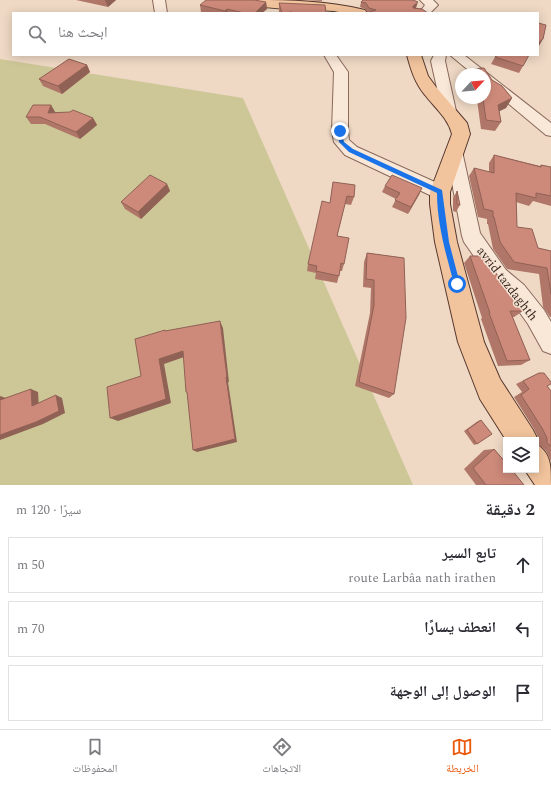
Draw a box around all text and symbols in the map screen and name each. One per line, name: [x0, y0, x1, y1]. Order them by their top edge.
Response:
search box: [12, 12, 539, 56]
text: ابحث هنا: [58, 21, 108, 44]
icon: search: [26, 23, 48, 45]
north arrow: [455, 68, 491, 104]
route end: [331, 122, 349, 140]
street label: avrid tazdaghth: [472, 242, 543, 325]
route start: [448, 275, 466, 293]
map controls: [503, 437, 539, 473]
button: layers: [503, 437, 539, 473]
text: 2 دقيقة: [486, 497, 535, 523]
text: سيرًا · 120 m: [16, 500, 81, 520]
text: تابع السير: [442, 542, 496, 565]
icon: ahead: [512, 554, 534, 576]
text: 50 m: [17, 555, 44, 575]
text: route Larbâa nath irathen: [348, 568, 496, 588]
text: انعطف يسارًا: [424, 616, 496, 639]
icon: left: [512, 618, 534, 640]
text: 70 m: [17, 619, 44, 639]
text: الوصول إلى الوجهة: [390, 680, 496, 703]
icon: arrive: [512, 682, 534, 704]
tab: المحفوظات: [72, 736, 117, 779]
tab: الاتجاهات: [262, 736, 301, 779]
tab: الخريطة: [446, 736, 479, 779]

